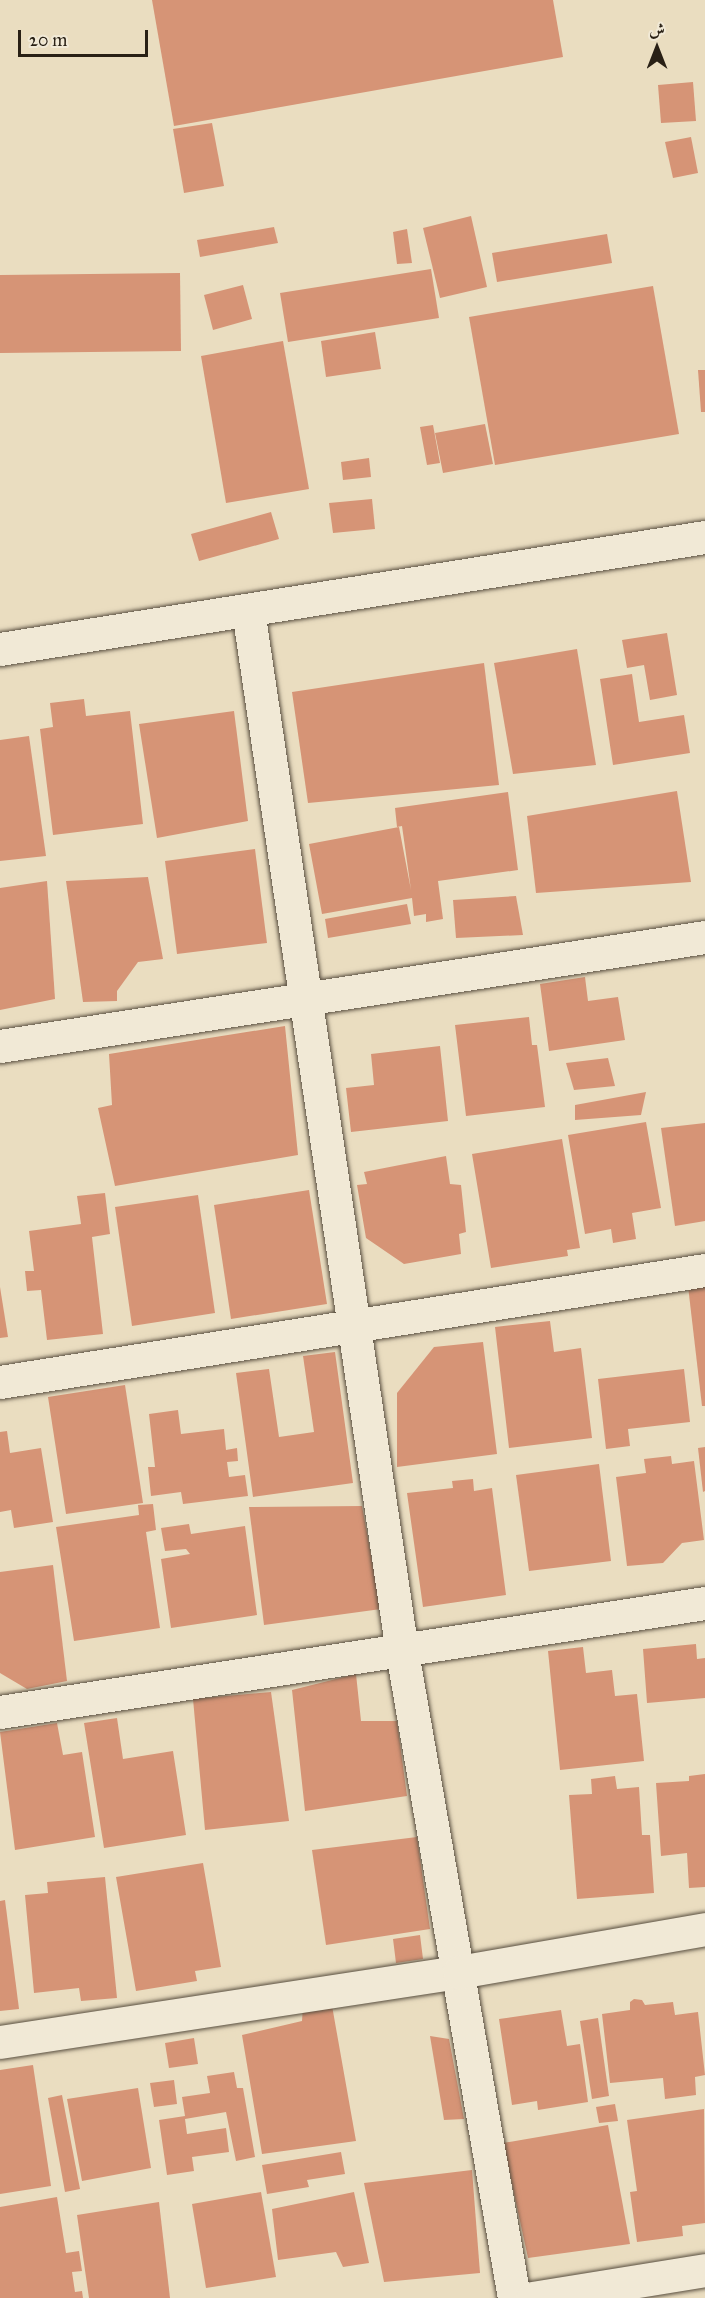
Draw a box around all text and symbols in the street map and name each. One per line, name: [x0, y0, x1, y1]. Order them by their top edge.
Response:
scale bar: [21, 18, 152, 56]
north arrow: [627, 18, 687, 78]
text: ش: [649, 20, 665, 39]
text: 20 m: [29, 29, 67, 51]

